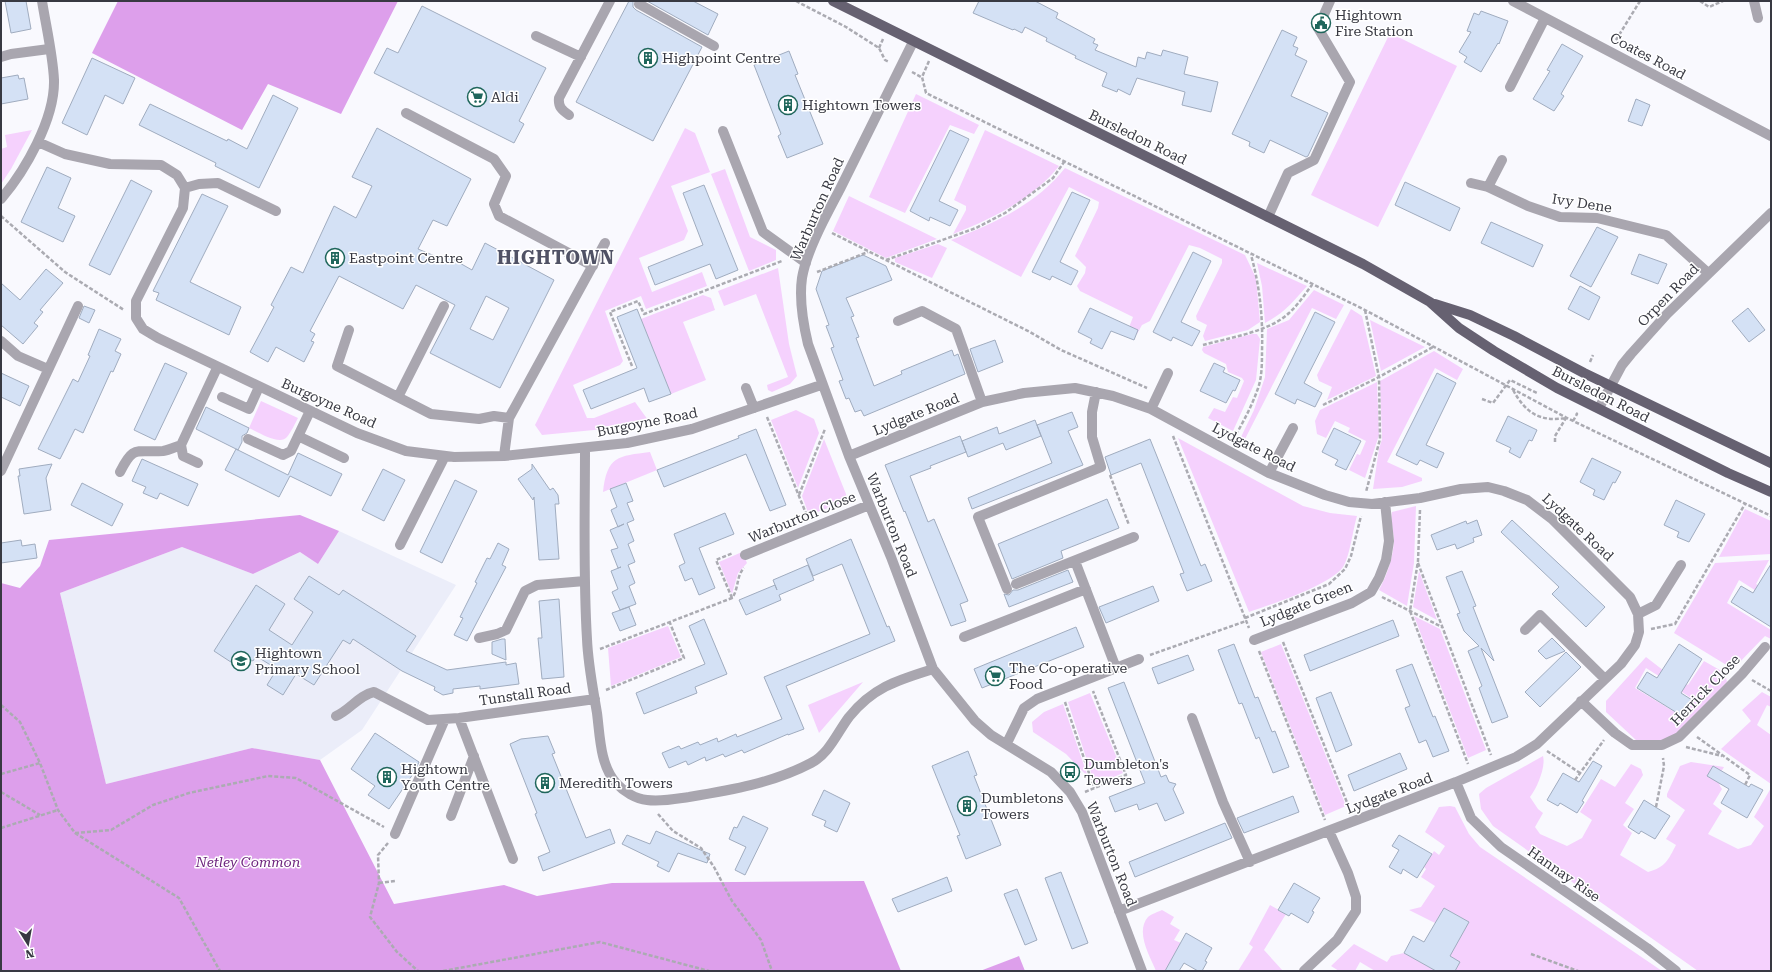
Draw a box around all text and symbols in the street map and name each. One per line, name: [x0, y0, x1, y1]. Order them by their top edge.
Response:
place label: Hightown Fire Station: [1335, 7, 1413, 39]
public building icon: Hightown Fire Station: [1310, 12, 1332, 34]
street label: Coates Road: [1607, 29, 1689, 83]
building icon: Highpoint Centre: [637, 47, 659, 69]
place label: Highpoint Centre: [662, 50, 781, 66]
supermarket icon: Aldi: [466, 86, 488, 108]
place label: Aldi: [491, 89, 519, 105]
building icon: Hightown Towers: [777, 94, 799, 116]
place label: Hightown Towers: [802, 97, 921, 113]
street label: Bursledon Road: [1086, 106, 1190, 168]
street label: Warburton Road: [787, 155, 847, 263]
street label: Ivy Dene: [1551, 190, 1614, 216]
building icon: Eastpoint Centre: [324, 247, 346, 269]
district label: HIGHTOWN: [497, 247, 615, 268]
place label: Eastpoint Centre: [349, 250, 463, 266]
street label: Orpen Road: [1634, 260, 1702, 330]
street label: Bursledon Road: [1550, 363, 1652, 425]
street label: Burgoyne Road: [279, 375, 379, 431]
street label: Lydgate Road: [871, 389, 961, 439]
street label: Burgoyne Road: [595, 404, 699, 440]
street label: Lydgate Road: [1210, 419, 1298, 475]
street label: Warburton Road: [864, 470, 920, 580]
street label: Warburton Close: [746, 488, 858, 546]
street label: Lydgate Road: [1539, 490, 1617, 564]
street label: Lydgate Green: [1258, 578, 1354, 630]
place label: Hightown Primary School: [255, 645, 360, 677]
school or university icon: Hightown Primary School: [230, 650, 252, 672]
street label: Herrick Close: [1667, 651, 1743, 729]
place label: The Co-operative Food: [1009, 660, 1128, 692]
supermarket icon: The Co-operative Food: [984, 665, 1006, 687]
street label: Tunstall Road: [478, 680, 572, 708]
place label: Dumbleton's Towers: [1084, 756, 1169, 788]
place label: Hightown Youth Centre: [401, 761, 490, 793]
bus stop icon: Dumbleton's Towers: [1059, 761, 1081, 783]
building icon: Hightown Youth Centre: [376, 766, 398, 788]
street label: Lydgate Road: [1344, 769, 1435, 817]
building icon: Meredith Towers: [534, 772, 556, 794]
place label: Meredith Towers: [559, 775, 673, 791]
place label: Dumbletons Towers: [981, 790, 1064, 822]
building icon: Dumbletons Towers: [956, 795, 978, 817]
street label: Warburton Road: [1084, 799, 1140, 909]
street label: Hannay Rise: [1525, 843, 1604, 905]
park label: Netley Common: [195, 854, 301, 870]
north arrow: [8, 924, 48, 964]
text: N: [24, 946, 35, 961]

